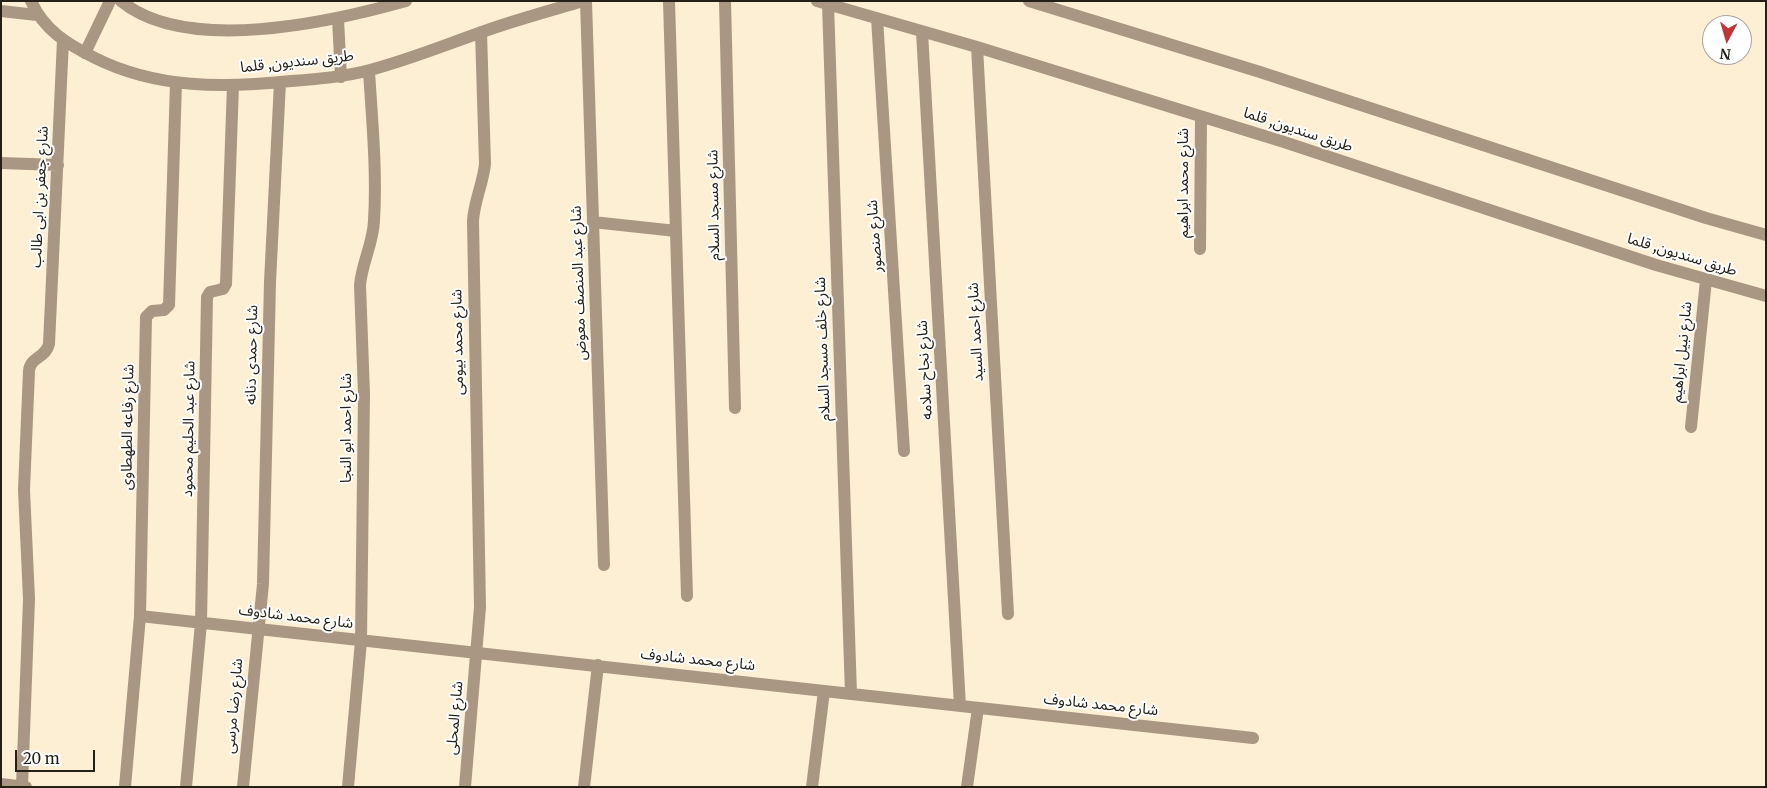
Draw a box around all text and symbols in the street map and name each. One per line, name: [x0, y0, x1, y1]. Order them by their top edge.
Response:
north arrow: [1702, 15, 1752, 65]
text: N: [1719, 44, 1732, 63]
street label: طريق سنديون, قلما: [239, 47, 355, 77]
street label: طريق سنديون, قلما: [1241, 104, 1355, 156]
street label: شارع جعفر بن ابى طالب: [27, 126, 53, 268]
street label: شارع محمد ابراهيم: [1175, 128, 1193, 238]
street label: شارع مسجد السلام: [704, 149, 724, 261]
street label: شارع منصور: [863, 199, 887, 273]
street label: شارع عبد المنصف معوض: [567, 205, 591, 361]
street label: طريق سنديون, قلما: [1625, 230, 1739, 280]
street label: شارع خلف مسجد السلام: [811, 277, 835, 421]
street label: شارع احمد السيد: [964, 282, 988, 382]
street label: شارع محمد بيومى: [448, 289, 468, 395]
street label: شارع نبيل ابراهيم: [1668, 301, 1696, 403]
street label: شارع حمدى دنانه: [242, 305, 262, 405]
street label: شارع نجاح سلامه: [913, 320, 937, 420]
street label: شارع عبد الحليم محمود: [179, 361, 199, 497]
street label: شارع رفاعه الطهطاوى: [118, 364, 138, 490]
street label: شارع احمد ابو النجا: [338, 373, 356, 483]
street label: شارع محمد شادوف: [238, 601, 354, 633]
street label: شارع محمد شادوف: [640, 645, 756, 675]
street label: شارع رضا مرسى: [221, 658, 247, 754]
street label: شارع المحلى: [443, 680, 467, 756]
street label: شارع محمد شادوف: [1043, 690, 1159, 720]
scale bar: [18, 740, 98, 772]
text: 20 m: [23, 749, 60, 768]

